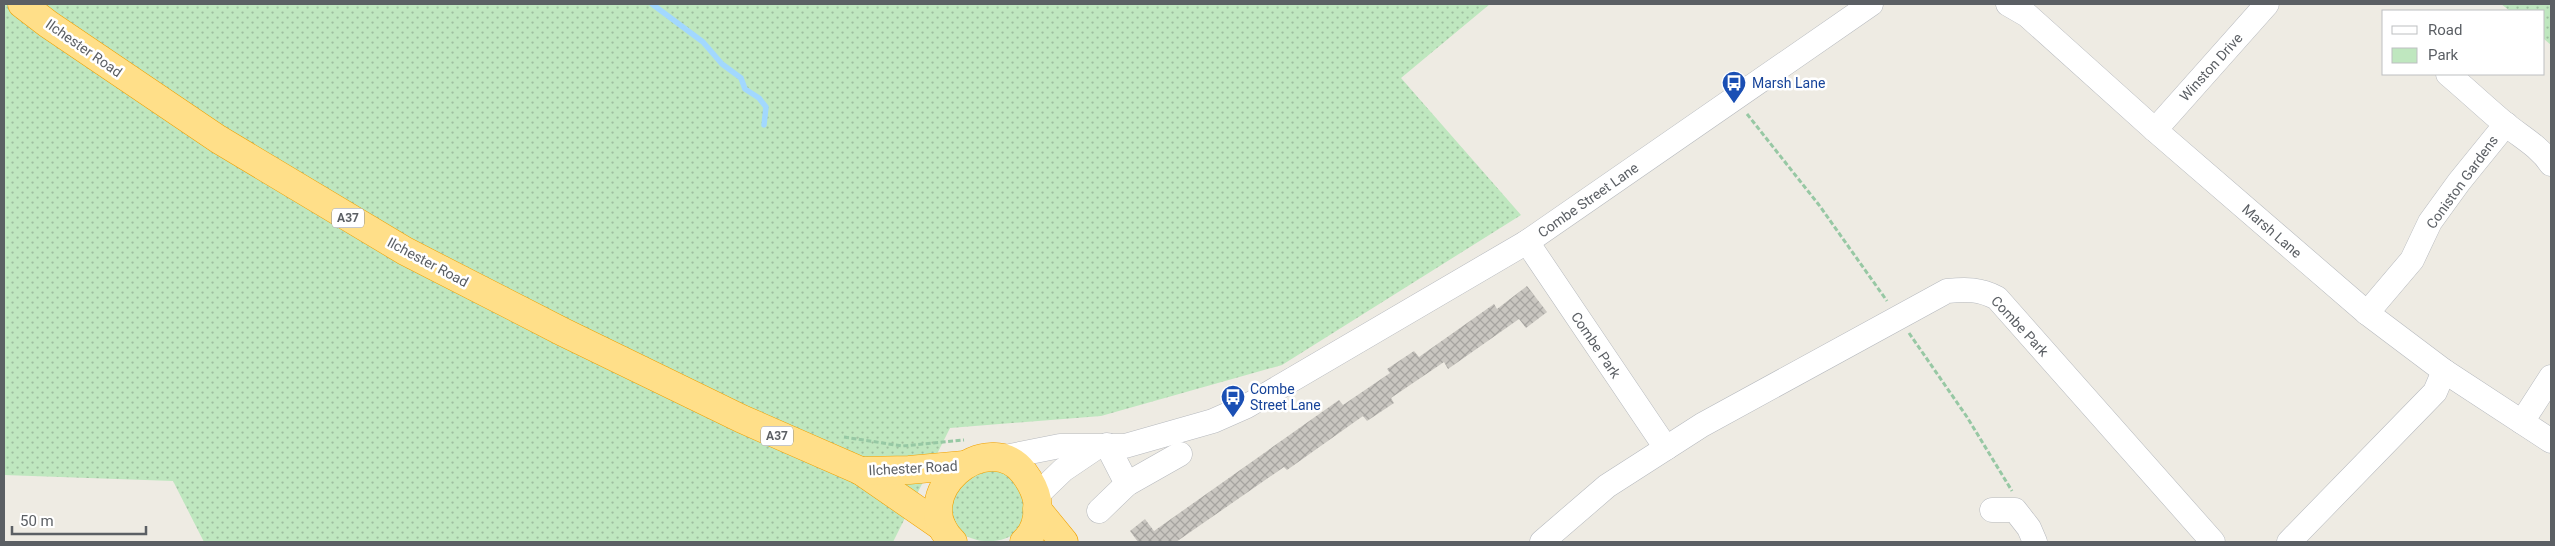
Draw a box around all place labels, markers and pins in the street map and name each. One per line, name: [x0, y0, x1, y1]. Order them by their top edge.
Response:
bus stop icon: Marsh Lane: [1721, 70, 1747, 104]
place label: Marsh Lane: [1752, 75, 1825, 91]
place label: Combe Street Lane: [1250, 381, 1321, 413]
bus stop icon: Combe Street Lane: [1220, 384, 1246, 418]

